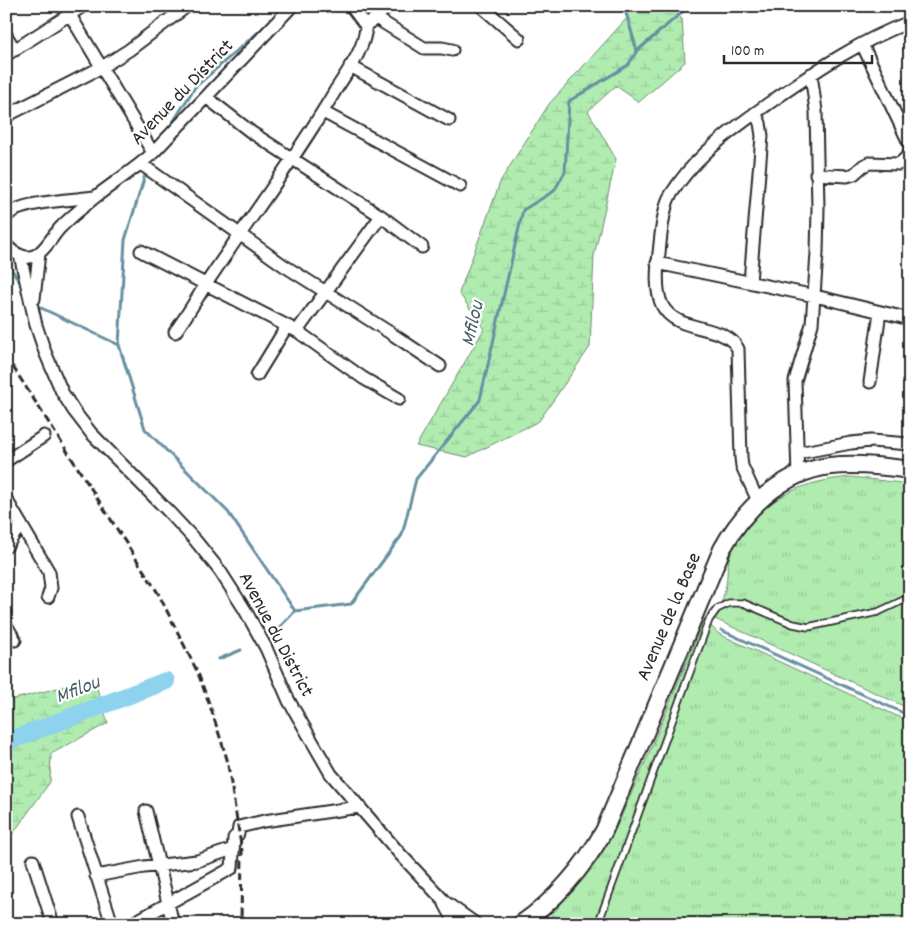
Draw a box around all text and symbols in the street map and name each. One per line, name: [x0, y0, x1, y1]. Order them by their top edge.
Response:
scale bar: [724, 32, 871, 64]
street label: Avenue du District: [125, 34, 241, 152]
text: 100 m: [731, 41, 764, 63]
water label: Mfilou: [454, 297, 494, 349]
street label: Avenue de la Base: [630, 548, 710, 685]
street label: Avenue du District: [230, 567, 320, 703]
water label: Mfilou: [51, 668, 106, 713]

